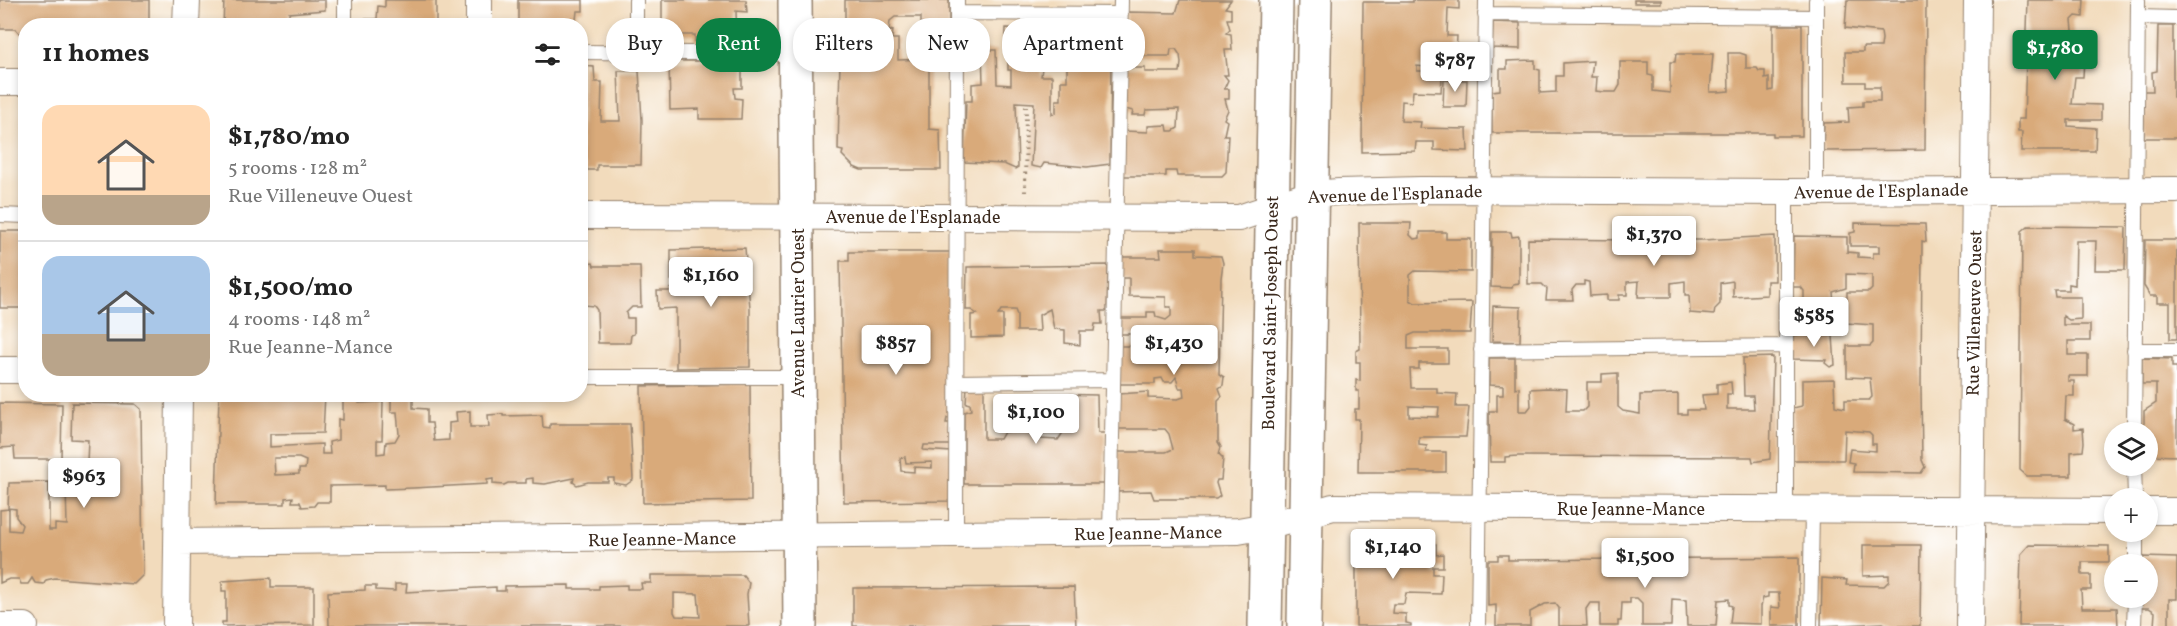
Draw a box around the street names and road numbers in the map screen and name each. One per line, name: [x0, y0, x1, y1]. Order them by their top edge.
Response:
street label: Avenue de l'Esplanade: [1793, 178, 1969, 207]
street label: Avenue de l'Esplanade: [1307, 180, 1483, 211]
street label: Boulevard Saint-Joseph Ouest: [1257, 195, 1286, 431]
street label: Avenue de l'Esplanade: [826, 206, 1000, 231]
street label: Avenue Laurier Ouest: [787, 228, 812, 398]
street label: Rue Villeneuve Ouest: [1962, 230, 1989, 396]
street label: Rue Jeanne-Mance: [1557, 498, 1705, 523]
street label: Rue Jeanne-Mance: [1074, 521, 1222, 548]
street label: Rue Jeanne-Mance: [588, 527, 736, 554]

